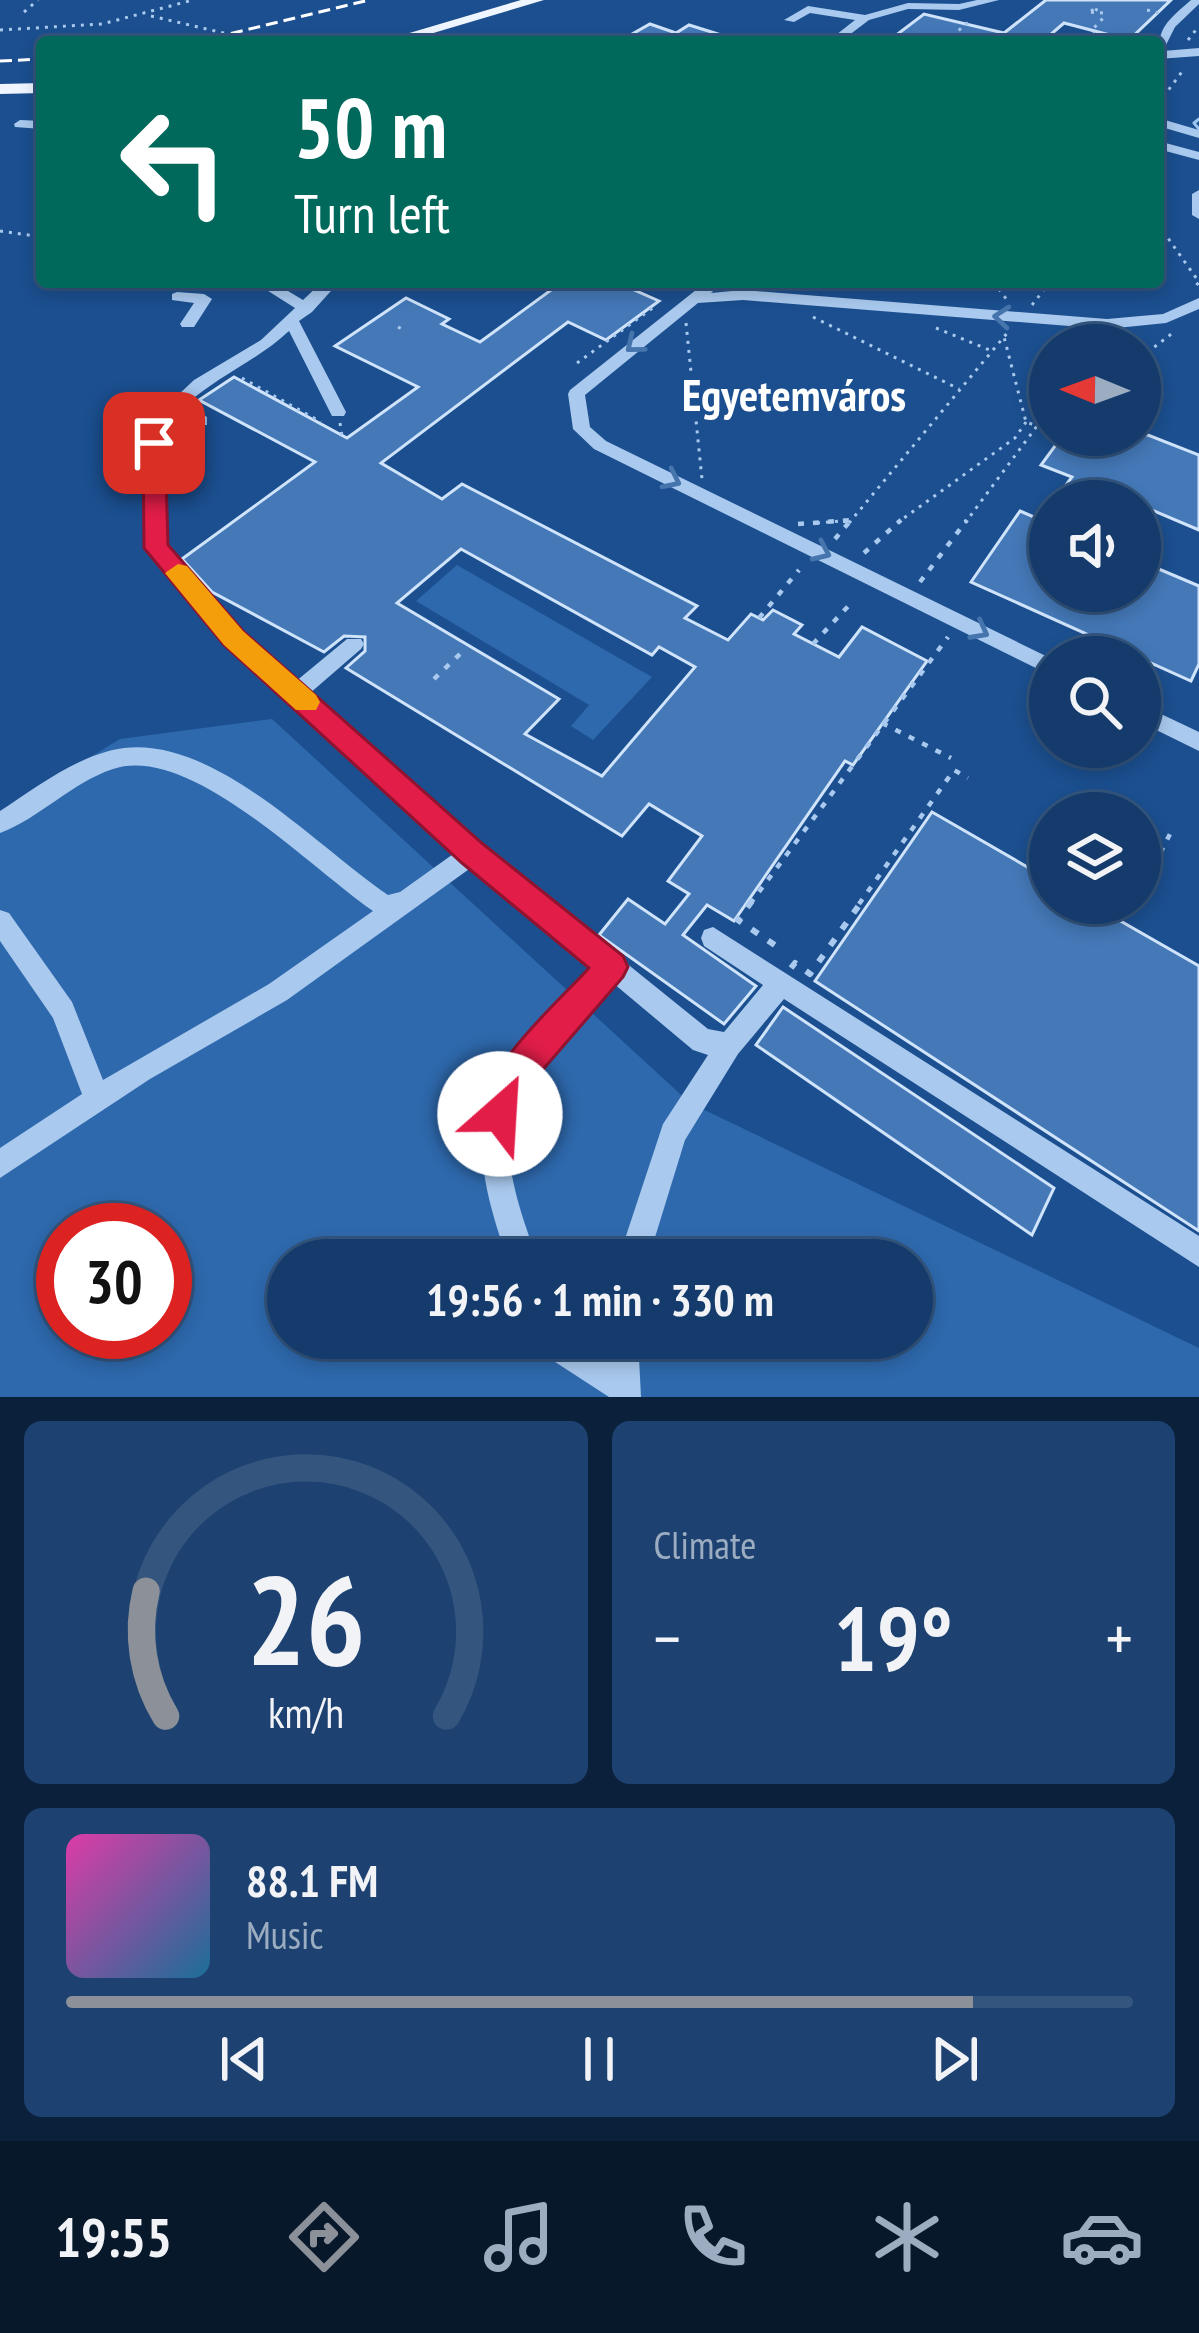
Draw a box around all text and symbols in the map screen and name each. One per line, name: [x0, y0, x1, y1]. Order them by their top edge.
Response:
text: 50 m: [294, 72, 447, 181]
icon: left: [96, 84, 252, 240]
text: Turn left: [294, 178, 450, 248]
one-way arrow: [992, 304, 1011, 330]
north arrow: [1029, 324, 1161, 456]
map controls: [1029, 324, 1161, 924]
one-way arrow: [626, 331, 648, 353]
district label: Egyetemváros: [682, 365, 906, 423]
pin: [103, 392, 205, 494]
icon: arrive: [121, 410, 187, 476]
one-way arrow: [660, 466, 681, 489]
button: sound: [1029, 480, 1161, 612]
one-way arrow: [809, 538, 831, 561]
one-way arrow: [967, 617, 989, 640]
button: search: [1029, 636, 1161, 768]
button: layers: [1029, 792, 1161, 924]
position arrow: [437, 1051, 563, 1177]
speed limit sign: 30: [36, 1203, 192, 1359]
text: 19:56 · 1 min · 330 m: [426, 1270, 774, 1328]
text: Climate: [654, 1519, 756, 1570]
text: 26: [246, 1538, 365, 1699]
text: 19°: [834, 1579, 953, 1696]
text: −: [654, 1595, 681, 1680]
text: +: [1106, 1595, 1133, 1680]
text: km/h: [268, 1683, 344, 1739]
text: 88.1 FM: [246, 1851, 378, 1909]
text: Music: [246, 1909, 323, 1960]
icon: previous: [211, 2026, 277, 2092]
icon: pause: [566, 2026, 632, 2092]
icon: next: [922, 2026, 988, 2092]
icon: directions: [282, 2195, 366, 2279]
icon: music: [477, 2195, 561, 2279]
icon: phone: [671, 2195, 755, 2279]
icon: climate: [865, 2195, 949, 2279]
icon: car: [1060, 2195, 1144, 2279]
text: 19:55: [55, 2202, 172, 2272]

